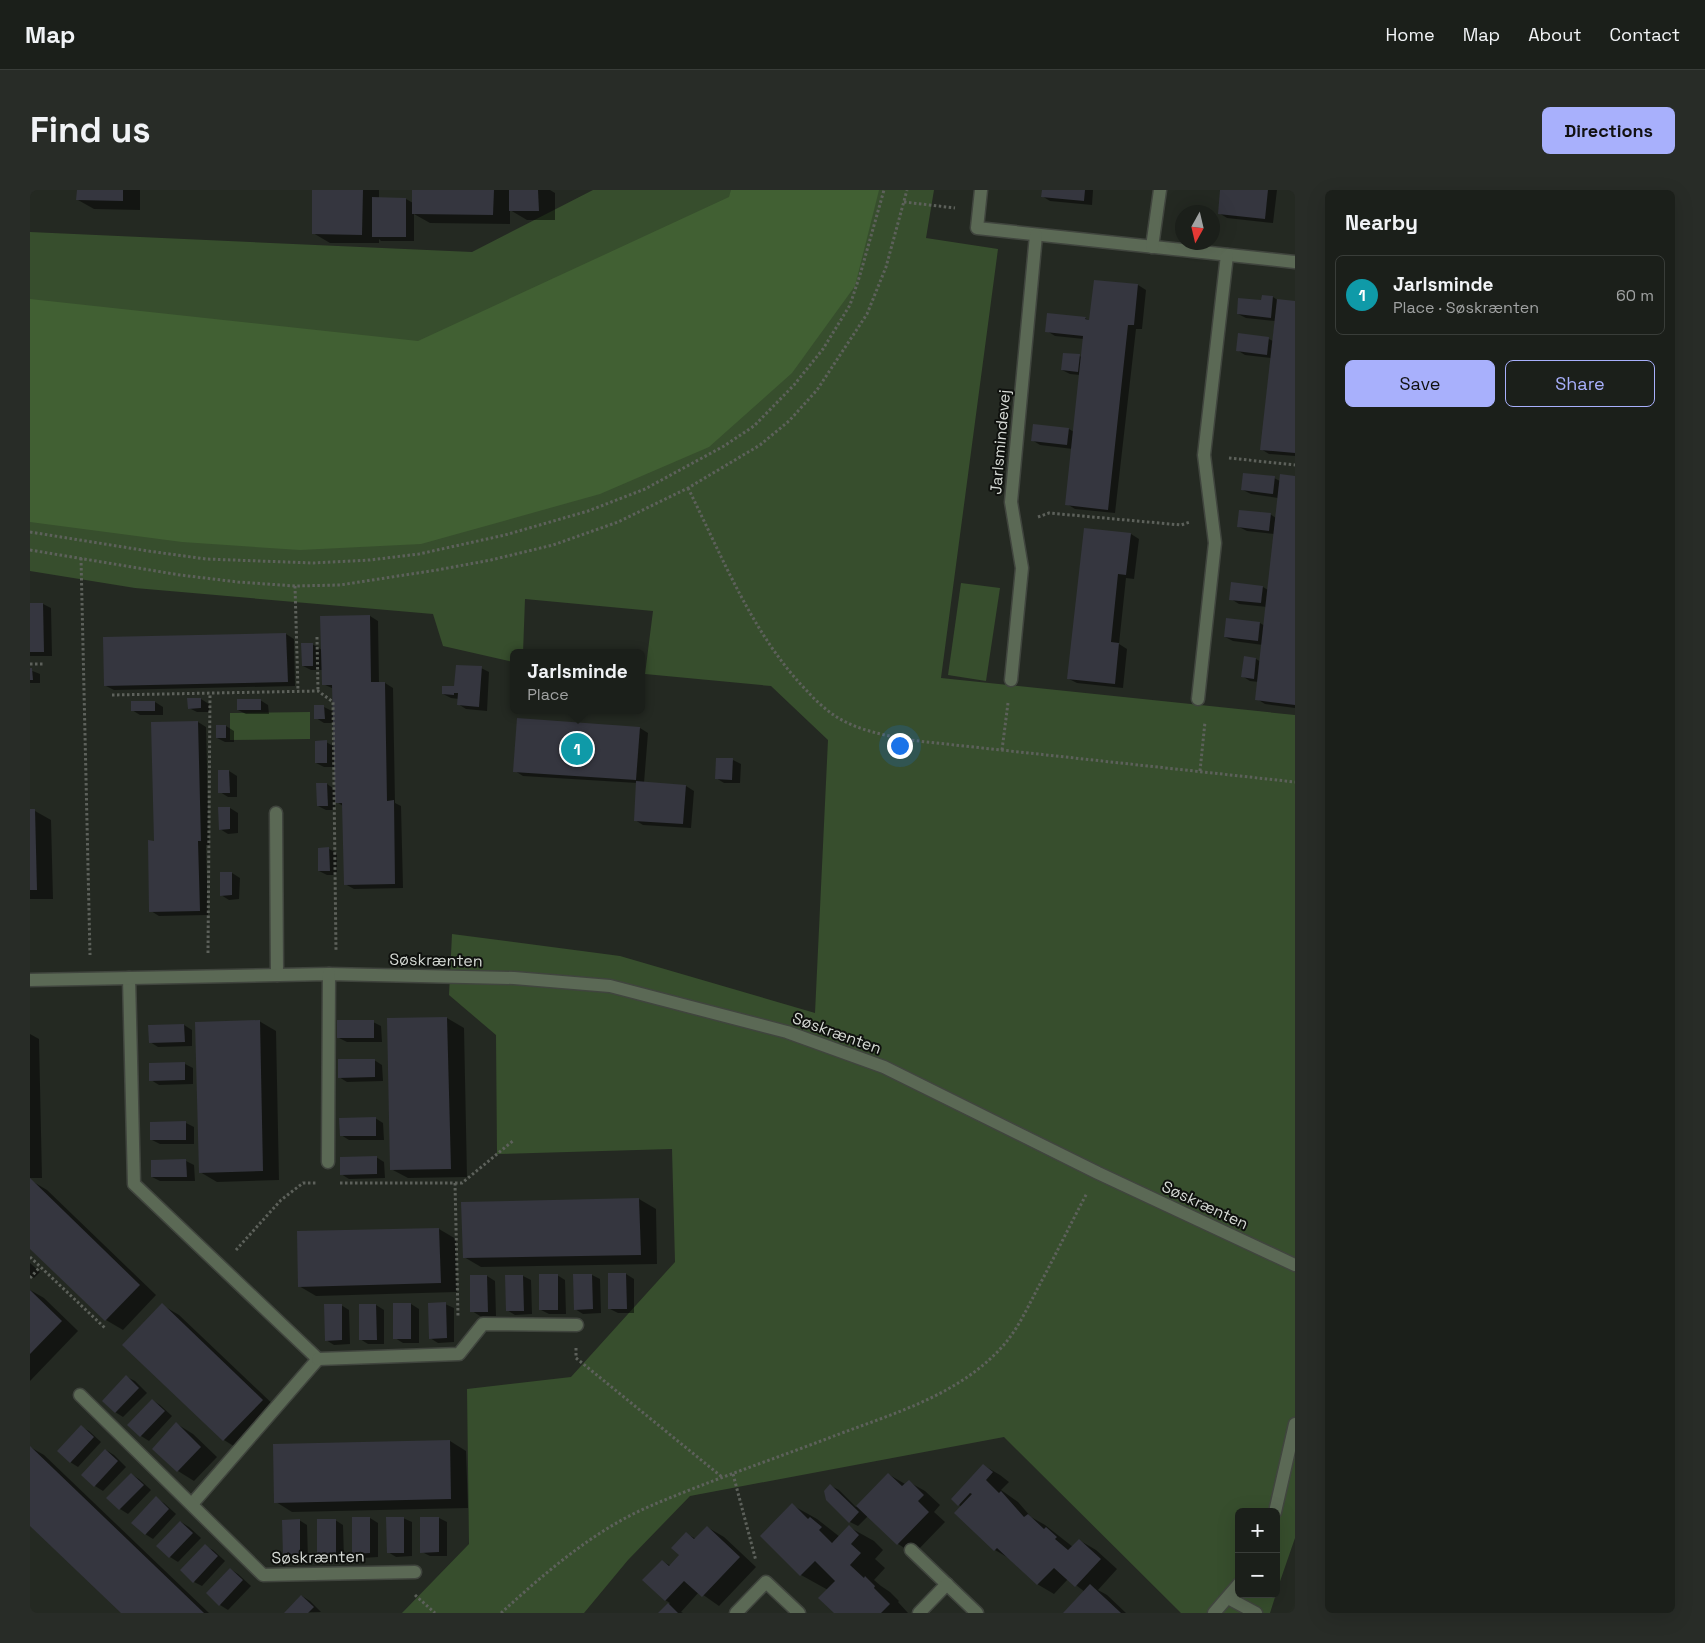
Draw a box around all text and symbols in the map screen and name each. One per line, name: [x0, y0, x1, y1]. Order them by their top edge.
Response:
text: Map: [25, 19, 75, 50]
text: Home: [1386, 23, 1435, 46]
text: Map: [1463, 23, 1500, 46]
text: About: [1528, 23, 1582, 46]
text: Contact: [1610, 23, 1680, 46]
button: Directions: [1542, 107, 1675, 154]
text: Find us: [30, 108, 151, 152]
north arrow: [1175, 205, 1220, 250]
text: Nearby: [1345, 209, 1418, 236]
text: Jarlsminde: [1393, 272, 1494, 297]
text: 1: [1358, 285, 1366, 306]
text: 60 m: [1616, 285, 1654, 306]
text: Place · Søskrænten: [1393, 297, 1539, 318]
button: Save: [1345, 360, 1495, 407]
button: Share: [1505, 360, 1655, 407]
street label: Jarlsmindevej: [985, 389, 1015, 495]
popup: [510, 649, 645, 714]
text: Jarlsminde: [527, 659, 628, 684]
text: Place: [527, 684, 569, 705]
pin: 1: [561, 730, 593, 768]
your location: [887, 733, 913, 759]
street label: Søskrænten: [389, 949, 483, 971]
street label: Søskrænten: [790, 1007, 884, 1059]
street label: Søskrænten: [1158, 1176, 1252, 1234]
map controls: [1235, 1508, 1280, 1598]
button: +: [1235, 1508, 1280, 1553]
street label: Søskrænten: [271, 1546, 365, 1568]
button: −: [1235, 1553, 1280, 1598]

